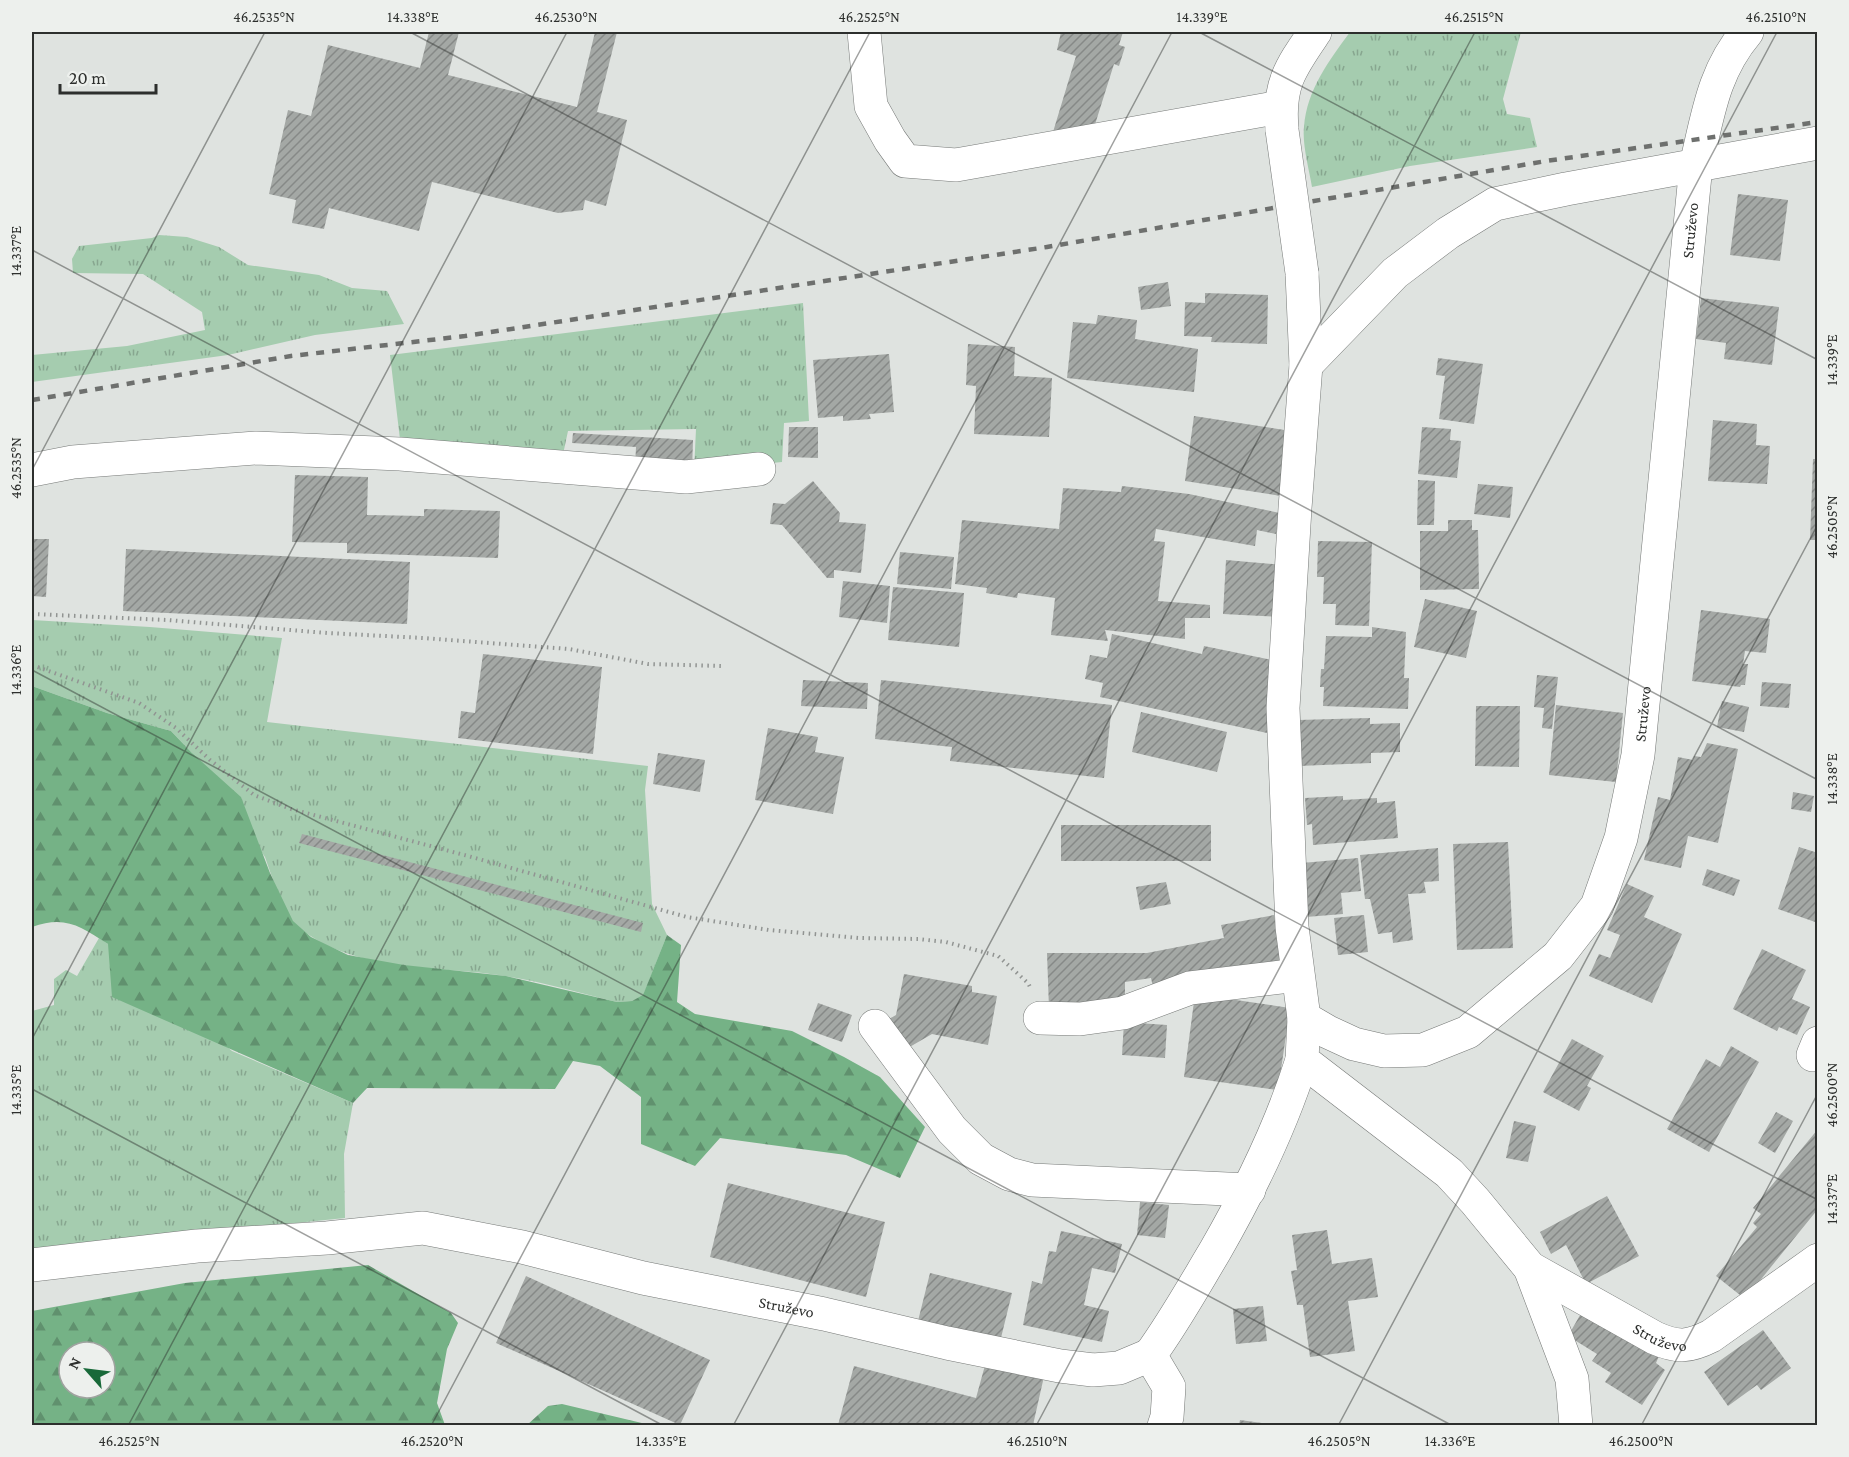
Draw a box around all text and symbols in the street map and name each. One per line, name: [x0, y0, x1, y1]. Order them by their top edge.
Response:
text: 46.2535°N: [233, 9, 295, 25]
text: 14.338°E: [387, 9, 439, 25]
text: 46.2530°N: [534, 9, 598, 25]
text: 46.2525°N: [838, 9, 900, 25]
text: 14.339°E: [1176, 9, 1228, 25]
text: 46.2515°N: [1444, 9, 1504, 25]
text: 46.2510°N: [1745, 9, 1807, 25]
scale bar: [60, 57, 156, 95]
text: 20 m: [69, 68, 106, 88]
street label: Struževo: [1679, 202, 1701, 259]
text: 14.337°E: [8, 226, 24, 276]
text: 14.339°E: [1824, 334, 1840, 386]
text: 46.2535°N: [8, 437, 24, 499]
text: 46.2505°N: [1824, 495, 1840, 559]
text: 14.336°E: [8, 645, 24, 695]
street label: Struževo: [1631, 685, 1654, 743]
text: 14.338°E: [1824, 753, 1840, 805]
text: 46.2500°N: [1824, 1062, 1840, 1127]
text: 14.335°E: [8, 1065, 24, 1115]
text: 14.337°E: [1824, 1174, 1840, 1224]
street label: Struževo: [757, 1293, 816, 1321]
street label: Struževo: [1630, 1320, 1687, 1354]
north arrow: [57, 1340, 117, 1400]
text: N: [64, 1354, 84, 1372]
text: 46.2525°N: [98, 1433, 160, 1449]
text: 46.2520°N: [400, 1433, 464, 1449]
text: 14.335°E: [636, 1433, 686, 1449]
text: 46.2510°N: [1006, 1433, 1068, 1449]
text: 46.2505°N: [1307, 1433, 1371, 1449]
text: 14.336°E: [1425, 1433, 1475, 1449]
text: 46.2500°N: [1609, 1433, 1674, 1449]

